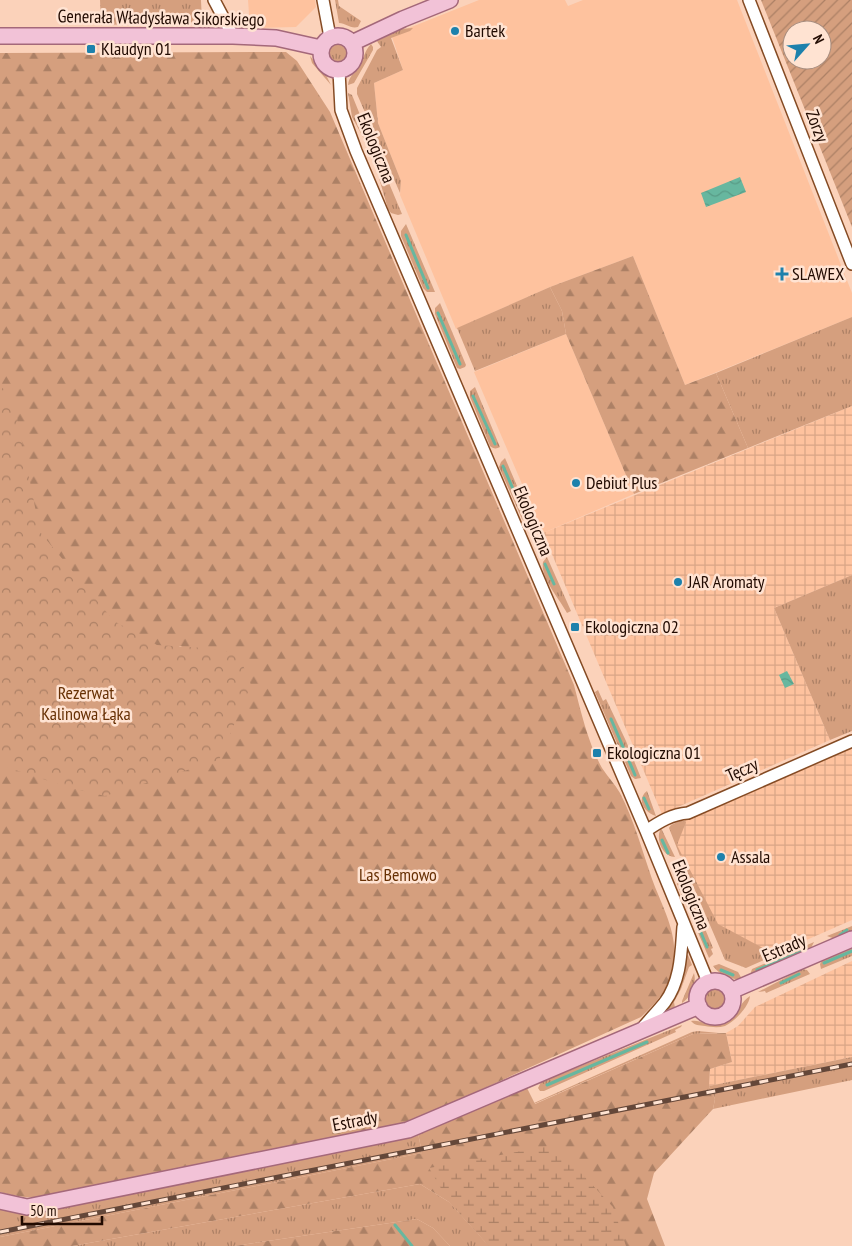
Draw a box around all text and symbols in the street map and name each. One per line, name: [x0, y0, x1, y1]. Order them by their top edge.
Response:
street label: Generała Władysława Sikorskiego: [57, 4, 265, 31]
place label: Bartek: [465, 19, 505, 42]
north arrow: [782, 20, 832, 70]
marker: Bartek: [449, 25, 461, 37]
text: N: [809, 32, 828, 47]
place label: Klaudyn 01: [101, 37, 172, 60]
marker: Klaudyn 01: [85, 43, 97, 55]
street label: Zorzy: [801, 106, 834, 146]
street label: Ekologiczna: [352, 109, 401, 186]
place label: SLAWEX: [792, 262, 844, 285]
marker: SLAWEX: [776, 268, 788, 280]
place label: Debiut Plus: [586, 471, 657, 494]
marker: Debiut Plus: [570, 477, 582, 489]
street label: Ekologiczna: [508, 482, 558, 559]
place label: JAR Aromaty: [687, 570, 765, 593]
marker: JAR Aromaty: [672, 576, 684, 588]
place label: Ekologiczna 02: [585, 615, 679, 638]
marker: Ekologiczna 02: [569, 621, 581, 633]
park label: Rezerwat Kalinowa Łąka: [41, 681, 131, 725]
place label: Ekologiczna 01: [607, 741, 701, 764]
marker: Ekologiczna 01: [591, 747, 603, 759]
street label: Tęczy: [722, 752, 762, 787]
place label: Assala: [731, 845, 770, 868]
marker: Assala: [715, 851, 727, 863]
street label: Ekologiczna: [667, 856, 716, 933]
park label: Las Bemowo: [359, 863, 437, 886]
street label: Estrady: [758, 928, 809, 967]
street label: Estrady: [330, 1105, 380, 1136]
scale bar: [22, 1194, 102, 1226]
text: 50 m: [30, 1201, 56, 1220]

